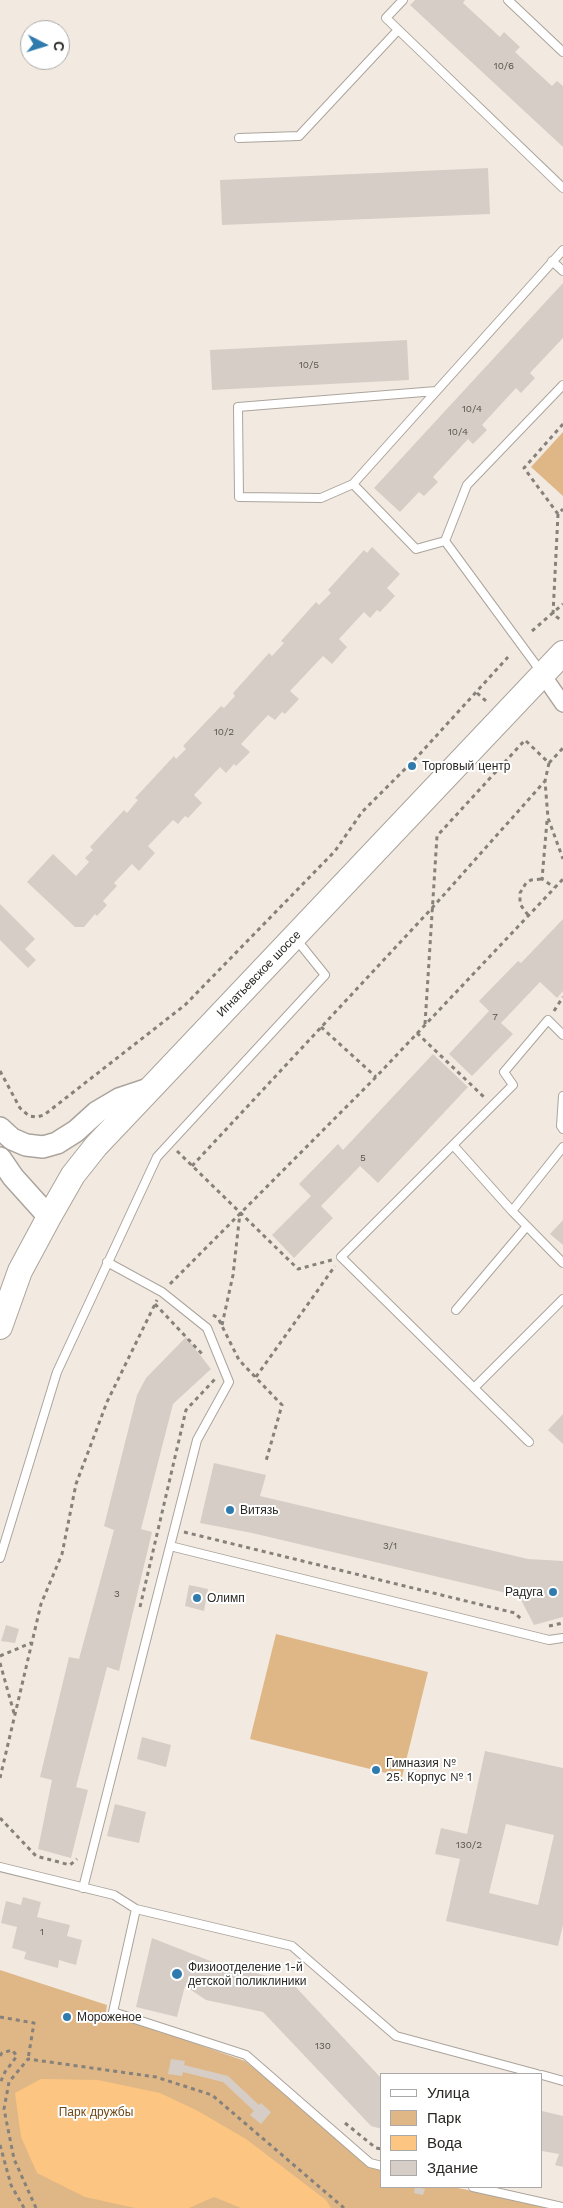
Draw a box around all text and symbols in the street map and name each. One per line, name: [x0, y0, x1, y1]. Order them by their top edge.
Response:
north arrow: [20, 20, 70, 70]
text: С: [51, 40, 67, 52]
house number: 10/6: [494, 60, 514, 72]
house number: 10/5: [299, 359, 319, 371]
house number: 10/4: [462, 403, 482, 415]
house number: 10/4: [448, 426, 468, 438]
house number: 10/2: [214, 726, 234, 738]
place label: Торговый центр: [422, 759, 511, 773]
marker: Торговый центр: [406, 760, 418, 772]
street label: Игнатьевское шоссе: [214, 928, 304, 1020]
house number: 7: [492, 1011, 498, 1023]
house number: 5: [360, 1152, 366, 1164]
place label: Витязь: [240, 1503, 278, 1517]
marker: Витязь: [224, 1504, 236, 1516]
house number: 3/1: [383, 1540, 397, 1552]
place label: Радуга: [505, 1585, 543, 1599]
marker: Радуга: [547, 1586, 559, 1598]
house number: 3: [114, 1588, 120, 1600]
place label: Олимп: [207, 1591, 245, 1605]
marker: Олимп: [191, 1592, 203, 1604]
place label: Гимназия № 25. Корпус № 1: [386, 1756, 472, 1784]
marker: Гимназия № 25. Корпус № 1: [370, 1764, 382, 1776]
house number: 130/2: [456, 1839, 482, 1851]
house number: 1: [40, 1926, 44, 1938]
place label: Физиоотделение 1-й детской поликлиники: [188, 1960, 306, 1988]
marker: Физиоотделение 1-й детской поликлиники: [170, 1967, 184, 1981]
place label: Мороженое: [77, 2010, 142, 2024]
marker: Мороженое: [61, 2011, 73, 2023]
house number: 130: [315, 2040, 331, 2052]
legend: [380, 2073, 543, 2188]
text: Улица: [427, 2084, 470, 2102]
park label: Парк дружбы: [59, 2105, 133, 2119]
text: Парк: [427, 2109, 461, 2127]
text: Вода: [427, 2134, 462, 2152]
text: Здание: [427, 2159, 478, 2177]

